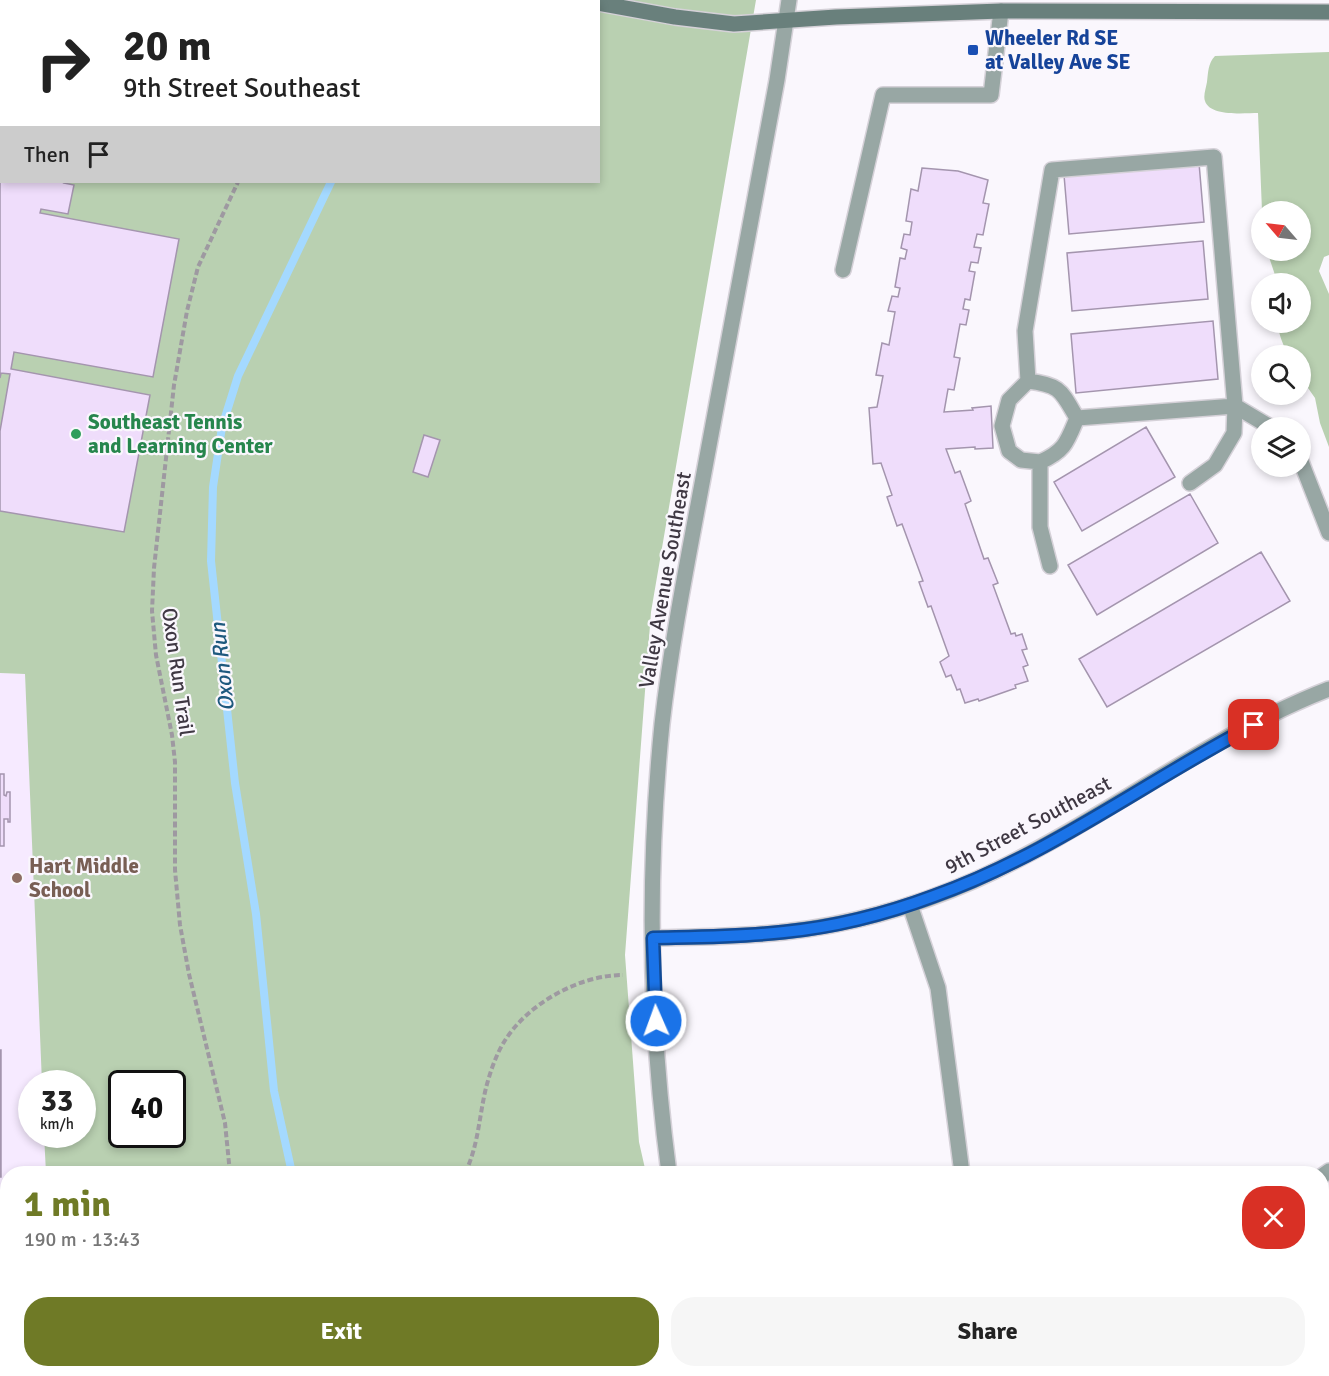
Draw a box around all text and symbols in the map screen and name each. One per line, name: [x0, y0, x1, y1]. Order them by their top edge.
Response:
text: 20 m: [123, 21, 212, 72]
icon: right: [24, 24, 102, 102]
place label: Wheeler Rd SE at Valley Ave SE: [985, 25, 1131, 75]
marker: Wheeler Rd SE at Valley Ave SE: [966, 43, 980, 57]
text: 9th Street Southeast: [123, 72, 360, 105]
icon: arrive: [82, 138, 115, 171]
text: Then: [24, 141, 70, 168]
north arrow: [1251, 201, 1311, 261]
map controls: [1251, 201, 1311, 477]
button: sound: [1251, 273, 1311, 333]
button: search: [1251, 345, 1311, 405]
place label: Southeast Tennis and Learning Center: [88, 409, 273, 459]
button: layers: [1251, 417, 1311, 477]
marker: Southeast Tennis and Learning Center: [69, 427, 83, 441]
street label: Valley Avenue Southeast: [633, 470, 697, 690]
street label: Oxon Run Trail: [156, 606, 200, 738]
water label: Oxon Run: [204, 620, 240, 713]
pin: [1228, 699, 1279, 750]
icon: arrive: [1237, 708, 1270, 741]
street label: 9th Street Southeast: [940, 770, 1116, 880]
place label: Hart Middle School: [29, 853, 139, 903]
marker: Hart Middle School: [10, 871, 24, 885]
position arrow: [624, 989, 688, 1053]
speed limit sign: 40: [108, 1070, 186, 1148]
text: 33: [41, 1083, 73, 1120]
text: km/h: [40, 1115, 74, 1133]
text: 1 min: [24, 1182, 111, 1227]
button: close: [1242, 1186, 1305, 1249]
text: 190 m · 13:43: [24, 1227, 140, 1252]
button: Exit: [24, 1297, 659, 1366]
button: Share: [671, 1297, 1305, 1366]

